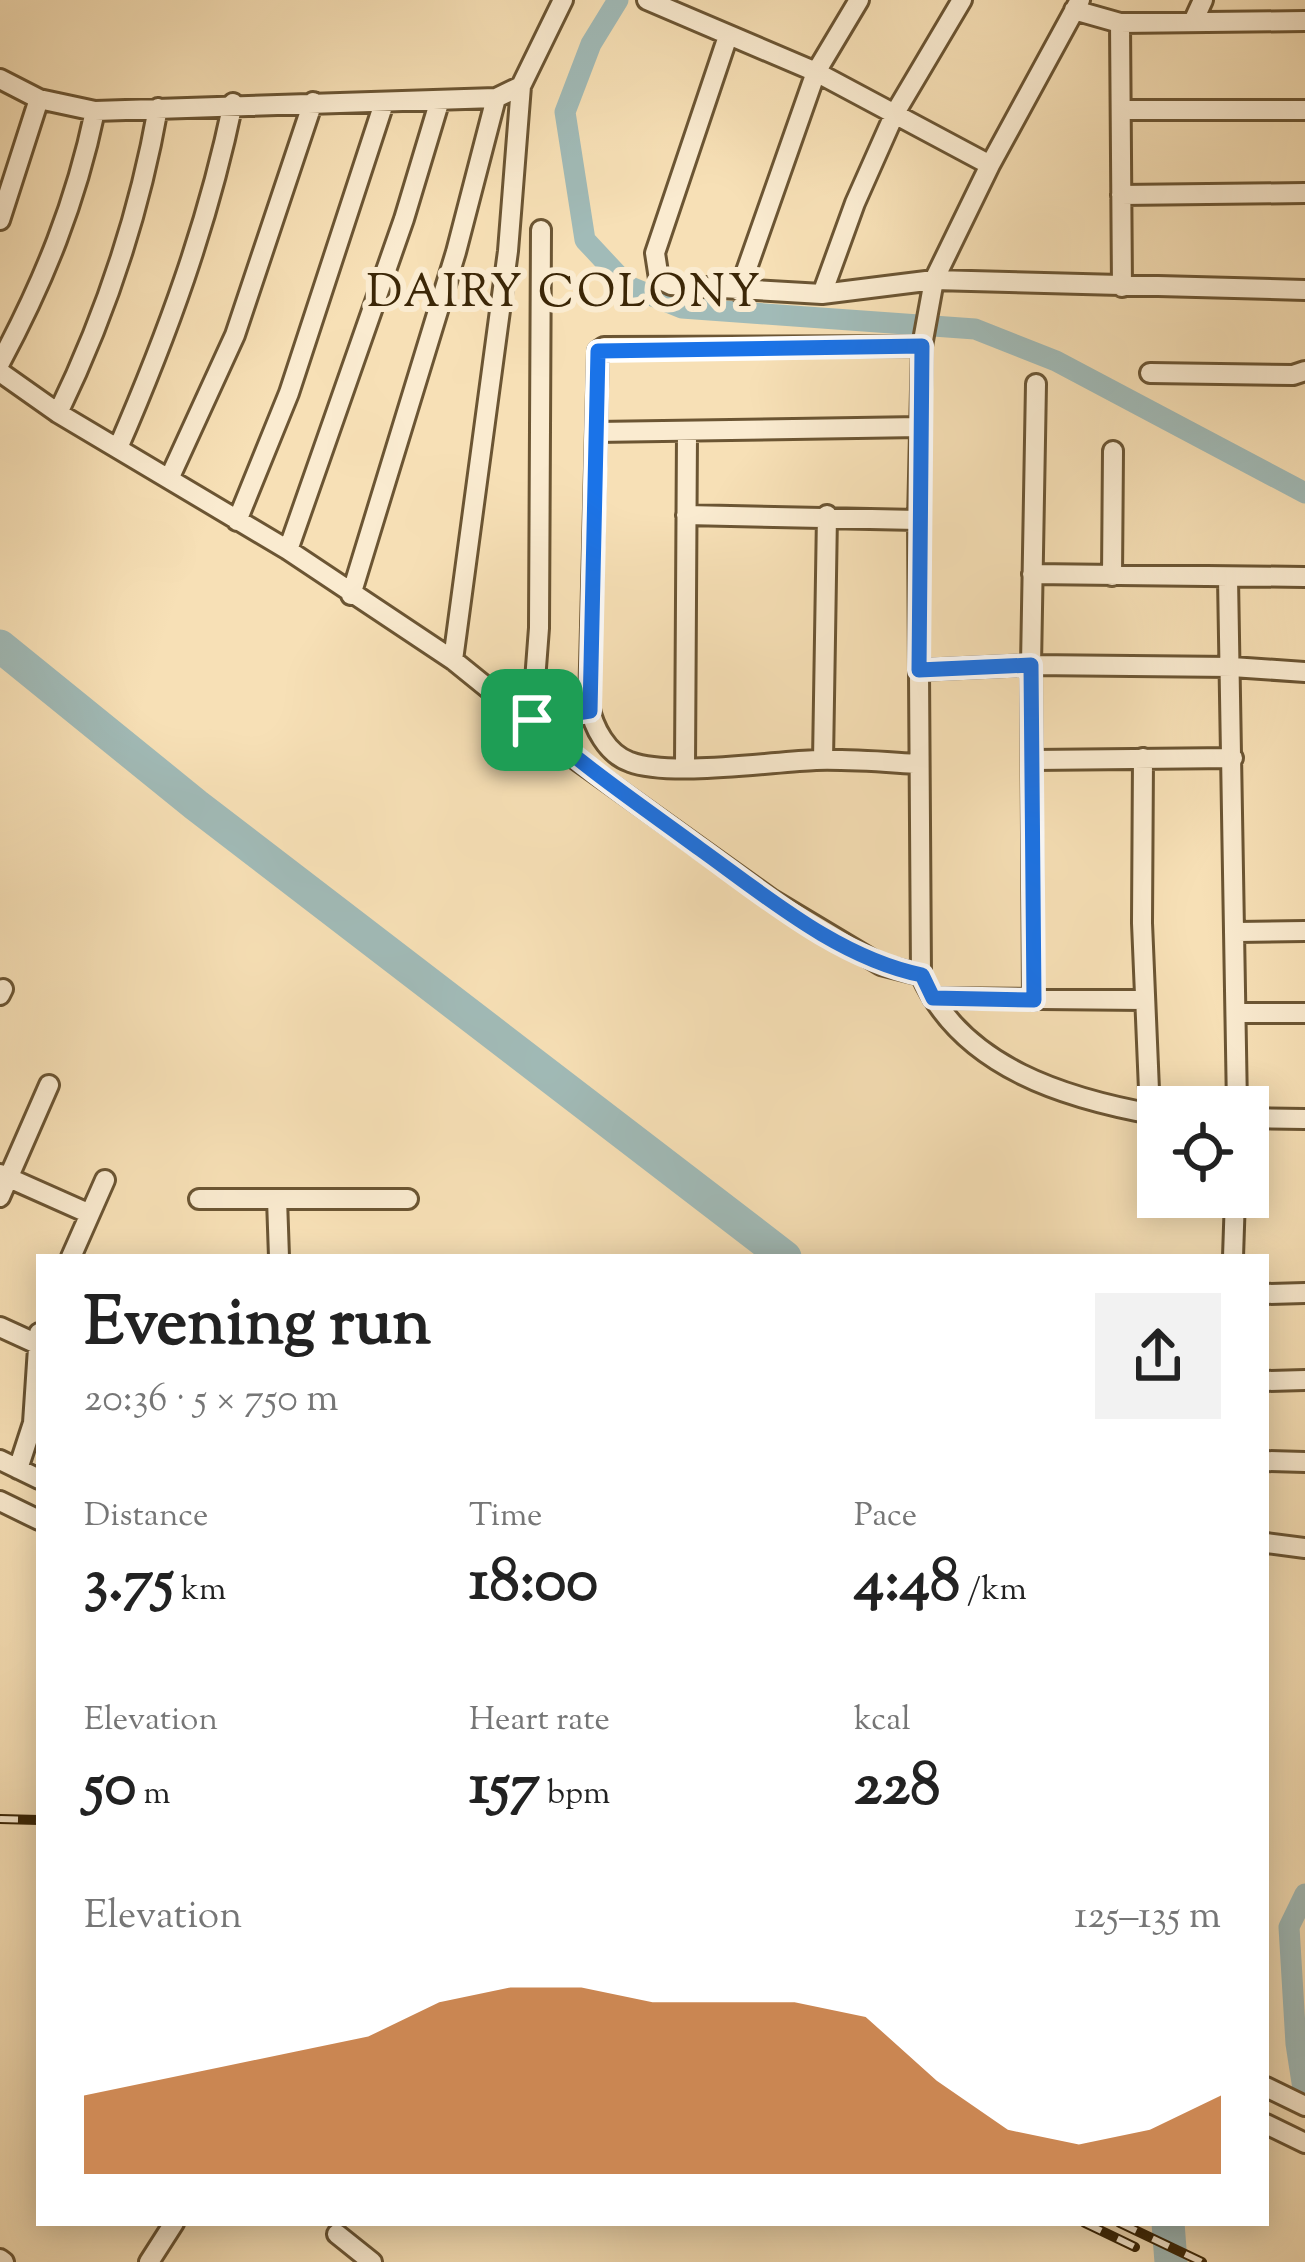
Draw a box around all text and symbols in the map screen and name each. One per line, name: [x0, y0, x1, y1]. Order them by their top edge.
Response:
district label: DAIRY COLONY: [367, 263, 763, 328]
pin: [481, 669, 583, 771]
icon: arrive: [499, 687, 565, 753]
map controls: [1137, 1086, 1269, 1218]
button: locate: [1137, 1086, 1269, 1218]
text: Evening run: [84, 1280, 431, 1375]
button: share: [1095, 1293, 1221, 1419]
text: 20:36 · 5 × 750 m: [84, 1373, 338, 1429]
text: Distance: [84, 1493, 208, 1541]
text: Time: [469, 1493, 542, 1541]
text: Pace: [854, 1493, 917, 1541]
text: 3.75: [84, 1541, 174, 1628]
text: 18:00: [469, 1541, 598, 1628]
text: 4:48: [854, 1541, 960, 1628]
text: km: [174, 1567, 226, 1615]
text: /km: [960, 1567, 1027, 1615]
text: Elevation: [84, 1697, 218, 1745]
text: Heart rate: [469, 1697, 610, 1745]
text: kcal: [854, 1697, 911, 1745]
text: 50: [84, 1745, 136, 1832]
text: 157: [469, 1745, 540, 1832]
text: 228: [854, 1745, 940, 1832]
text: m: [136, 1771, 171, 1819]
text: bpm: [540, 1771, 610, 1819]
text: Elevation: [84, 1890, 242, 1946]
text: 125–135 m: [1074, 1890, 1221, 1946]

